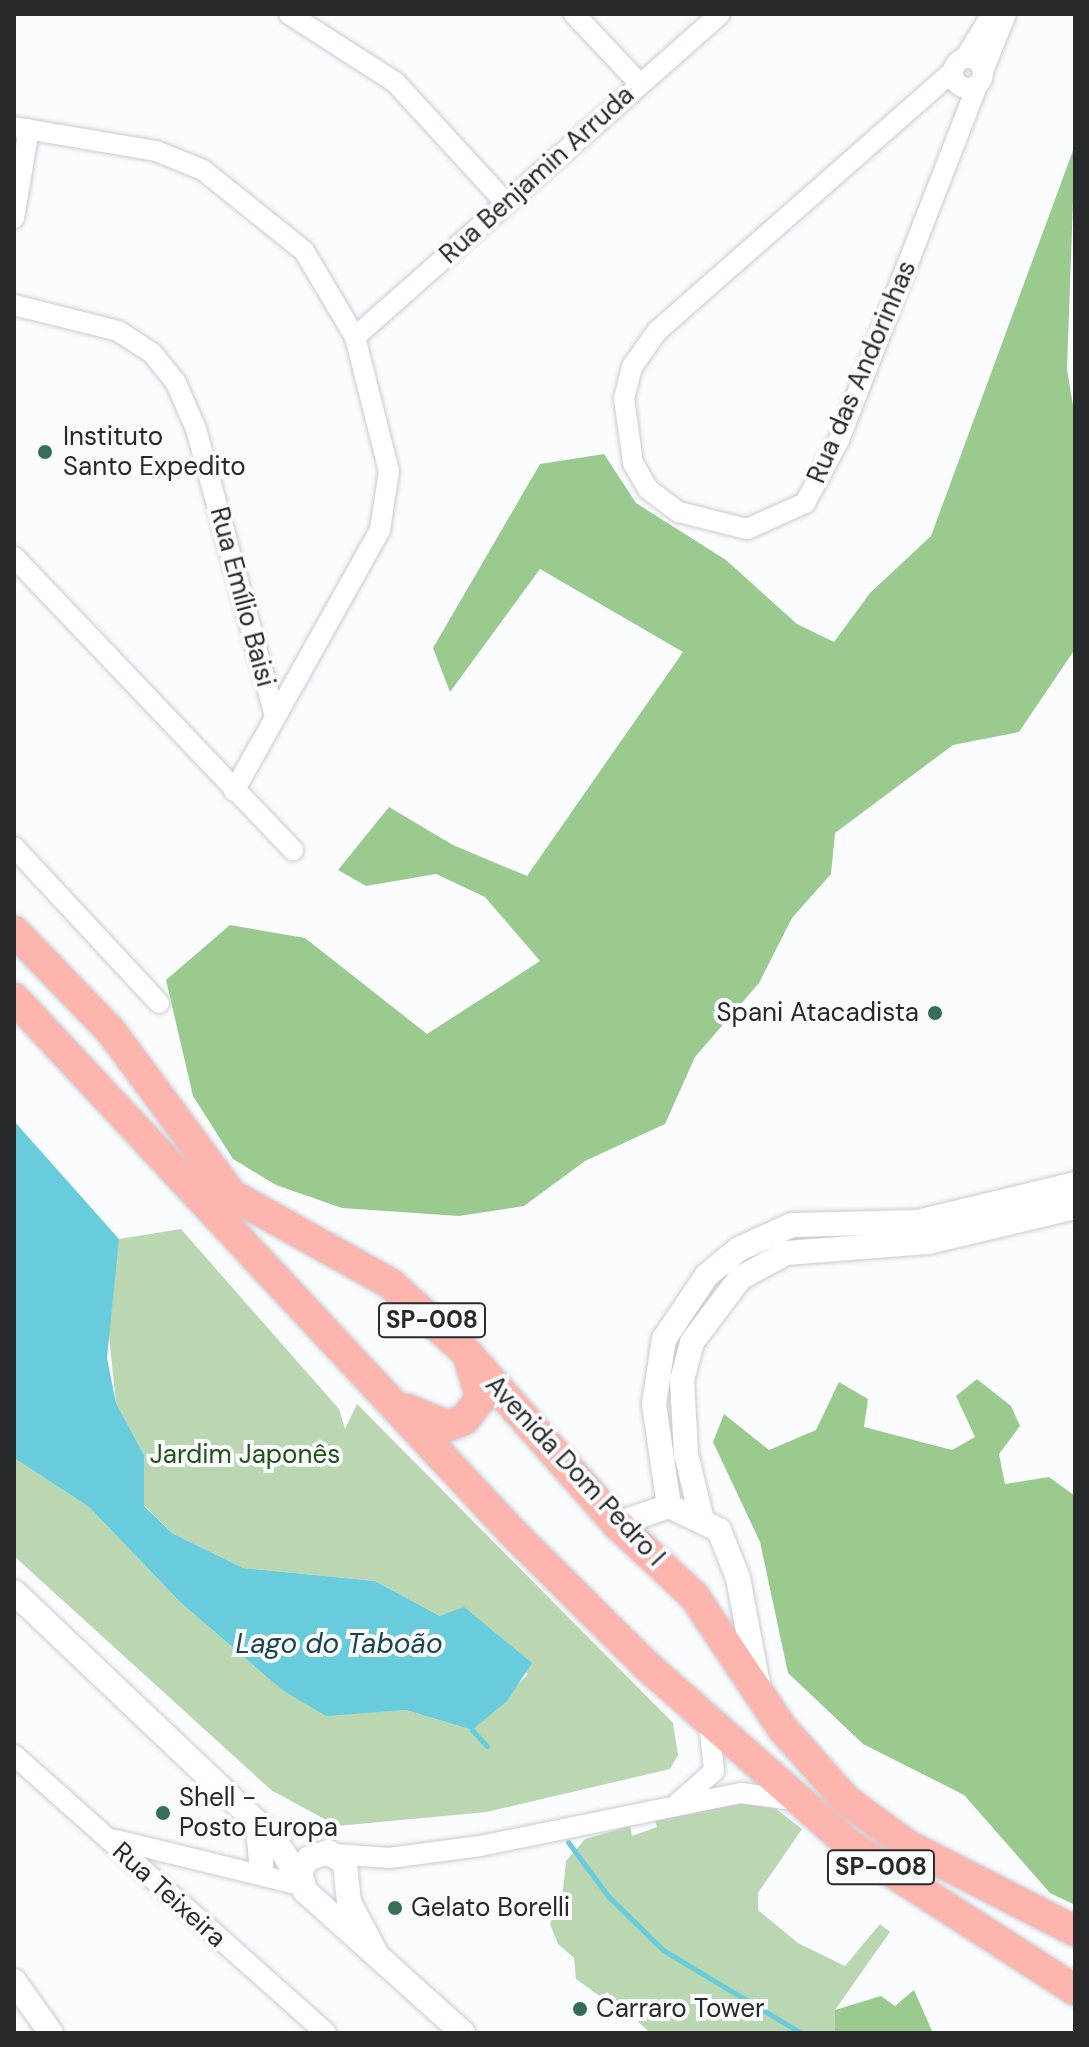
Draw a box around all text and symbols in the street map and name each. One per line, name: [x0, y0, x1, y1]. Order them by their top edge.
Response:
street label: Rua Benjamin Arruda: [434, 80, 640, 270]
street label: Rua das Andorinhas: [801, 256, 923, 488]
place label: Instituto Santo Expedito: [63, 421, 246, 482]
marker: Instituto Santo Expedito: [34, 441, 56, 463]
street label: Rua Emílio Baisi: [203, 504, 281, 690]
place label: Spani Atacadista: [717, 997, 919, 1029]
marker: Spani Atacadista: [926, 1004, 944, 1022]
road number: SP-008: [376, 1300, 488, 1340]
street label: Avenida Dom Pedro I: [479, 1369, 671, 1573]
park label: Jardim Japonês: [150, 1439, 340, 1471]
water label: Lago do Taboão: [235, 1627, 443, 1661]
place label: Shell - Posto Europa: [179, 1782, 338, 1844]
marker: Shell - Posto Europa: [154, 1804, 172, 1822]
street label: Rua Teixeira: [106, 1836, 232, 1954]
road number: SP-008: [825, 1847, 937, 1887]
place label: Gelato Borelli: [411, 1892, 570, 1924]
marker: Gelato Borelli: [386, 1899, 404, 1917]
place label: Carraro Tower: [596, 1993, 765, 2025]
marker: Carraro Tower: [571, 2000, 589, 2018]

